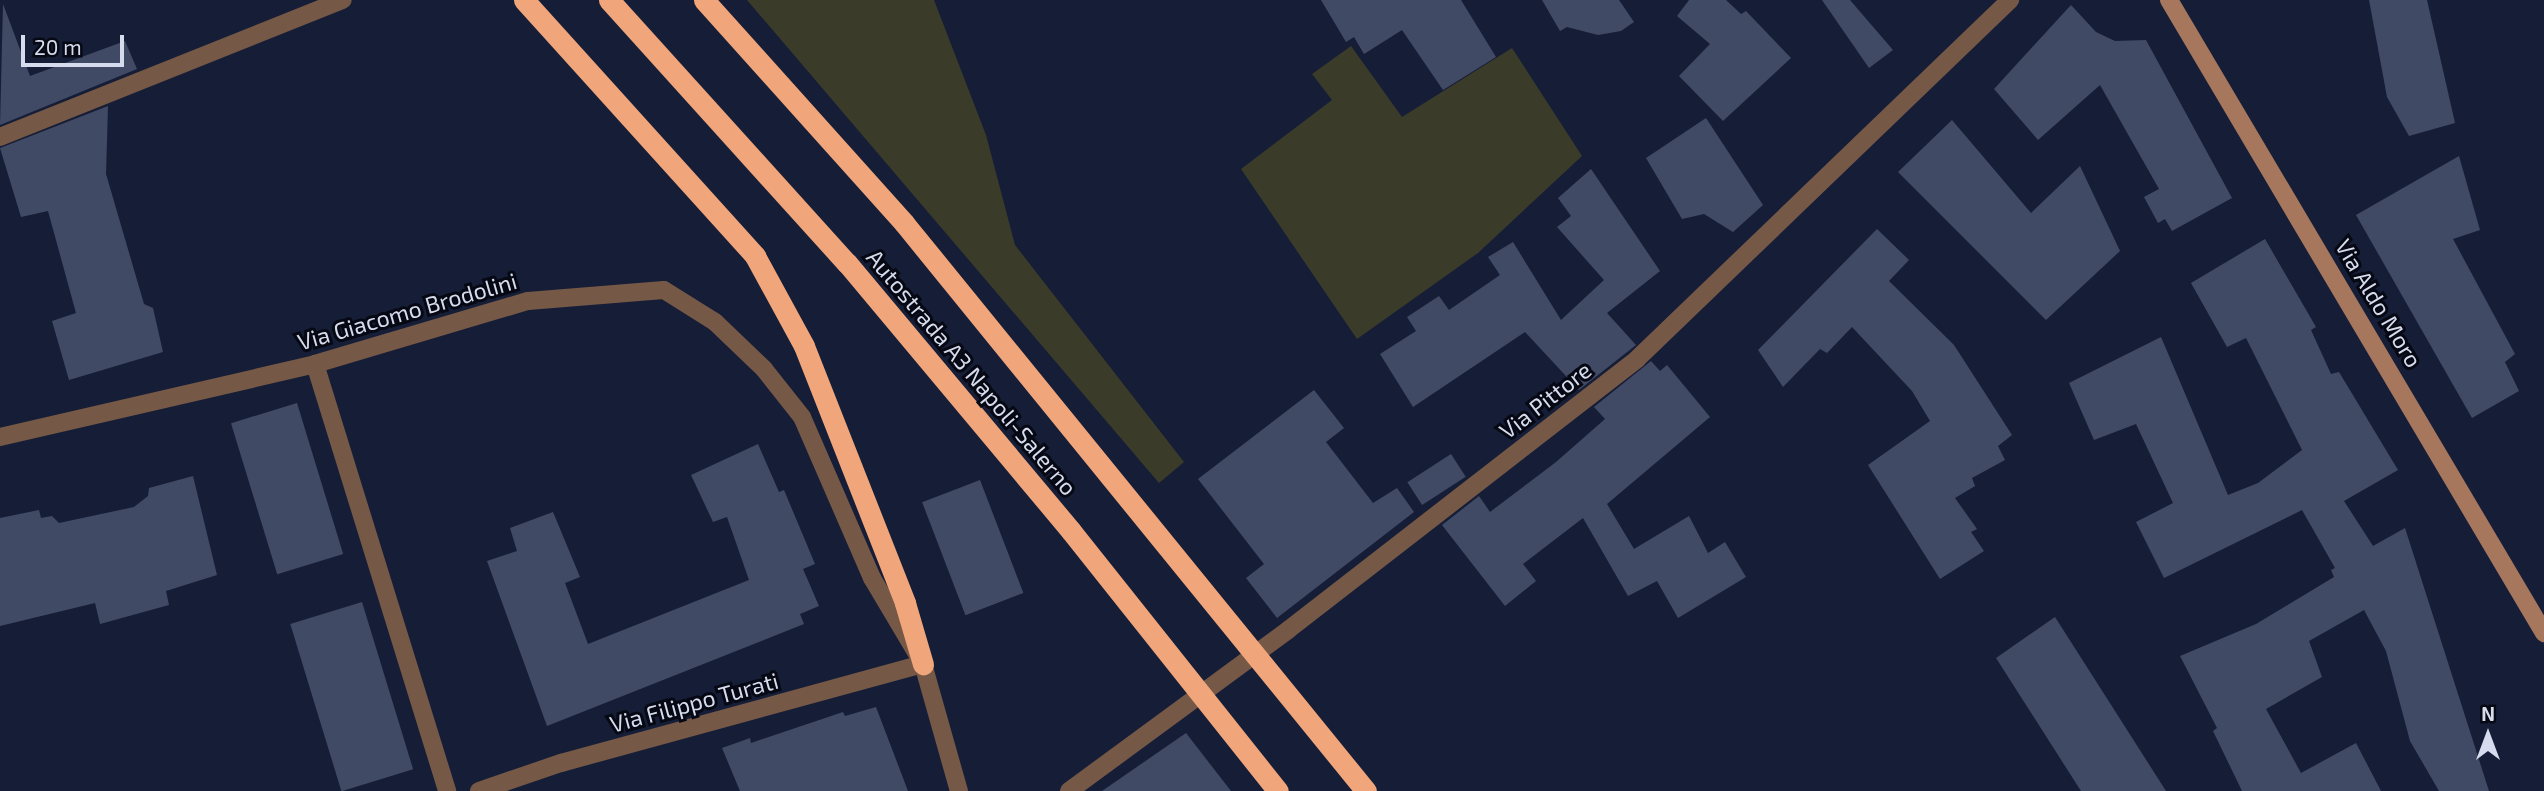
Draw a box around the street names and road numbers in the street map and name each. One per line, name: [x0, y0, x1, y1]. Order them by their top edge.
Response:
street label: Via Aldo Moro: [2330, 234, 2428, 372]
street label: Autostrada A3 Napoli-Salerno: [861, 243, 1083, 501]
street label: Via Giacomo Brodolini: [294, 266, 520, 356]
street label: Via Pittore: [1494, 356, 1596, 444]
street label: Via Filippo Turati: [607, 666, 781, 738]

